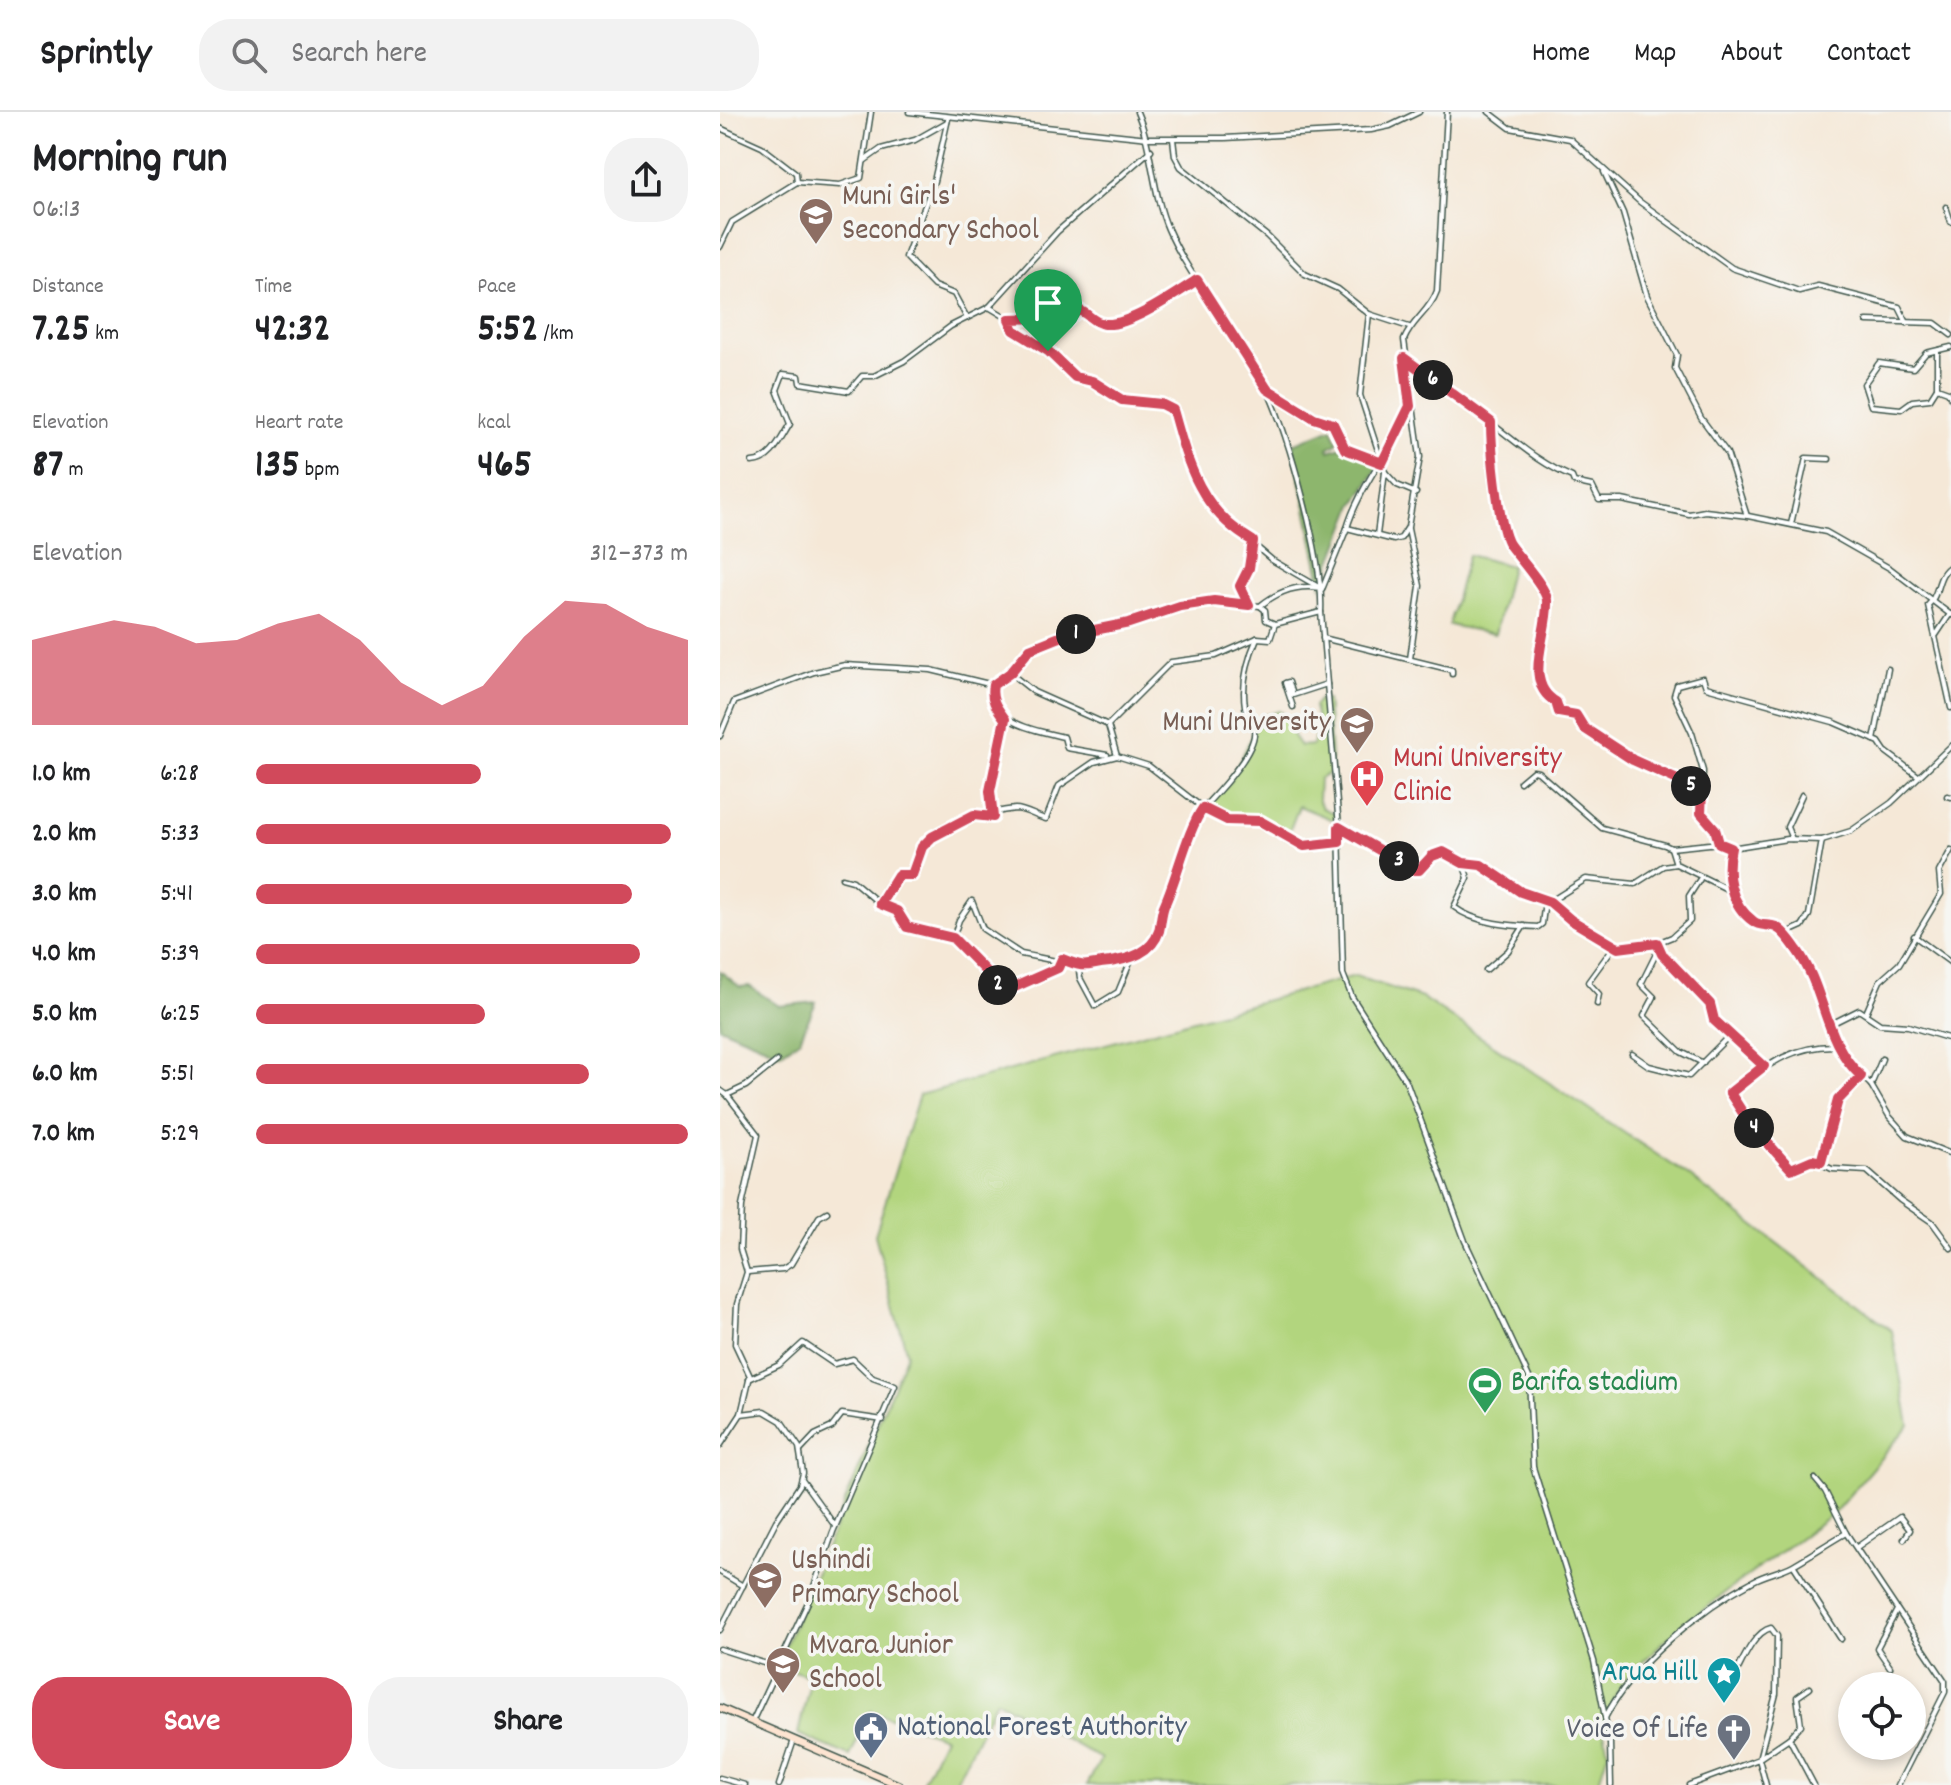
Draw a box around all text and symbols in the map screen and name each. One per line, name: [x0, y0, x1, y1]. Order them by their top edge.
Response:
search box: [199, 19, 759, 91]
text: Sprintly: [40, 28, 151, 83]
icon: search: [227, 33, 271, 77]
text: Search here: [291, 34, 427, 77]
text: Home: [1532, 35, 1590, 75]
text: Map: [1634, 35, 1676, 75]
text: About: [1720, 35, 1783, 75]
text: Contact: [1827, 35, 1911, 75]
text: Morning run: [32, 130, 227, 193]
button: share: [604, 138, 688, 222]
place label: Muni Girls' Secondary School: [842, 177, 1039, 254]
text: 06:13: [32, 192, 80, 229]
school or university icon: Muni Girls' Secondary School: [797, 196, 835, 246]
pin: [1014, 269, 1082, 351]
text: Distance: [32, 272, 104, 303]
text: Time: [255, 272, 292, 303]
text: Pace: [477, 272, 516, 303]
icon: arrive: [1026, 281, 1070, 325]
text: 7.25: [32, 303, 90, 360]
text: 42:32: [255, 303, 331, 360]
text: 5:52: [477, 303, 539, 360]
text: km: [90, 319, 119, 350]
text: /km: [539, 319, 574, 350]
pin: 6: [1413, 360, 1453, 400]
text: 6: [1428, 364, 1438, 395]
text: Elevation: [32, 408, 109, 439]
text: Heart rate: [255, 408, 344, 439]
text: kcal: [477, 408, 511, 439]
text: 87: [32, 439, 63, 496]
text: 135: [255, 439, 300, 496]
text: 465: [477, 439, 532, 496]
text: m: [63, 455, 84, 486]
text: bpm: [300, 455, 340, 486]
text: Elevation: [32, 536, 122, 573]
text: 312–373 m: [590, 536, 688, 573]
pin: 1: [1056, 614, 1096, 654]
text: 1: [1074, 618, 1078, 649]
place label: Muni University: [1162, 703, 1332, 746]
school or university icon: Muni University: [1338, 705, 1376, 755]
place label: Muni University Clinic: [1393, 739, 1563, 816]
text: 1.0 km: [32, 756, 91, 793]
text: 6:28: [160, 756, 199, 793]
hospital icon: Muni University Clinic: [1348, 758, 1386, 808]
pin: 5: [1671, 766, 1711, 806]
text: 5: [1686, 770, 1696, 801]
text: 2.0 km: [32, 816, 96, 853]
text: 5:33: [160, 816, 199, 853]
pin: 3: [1379, 841, 1419, 881]
text: 3: [1394, 845, 1404, 876]
text: 3.0 km: [32, 876, 97, 913]
text: 5:41: [160, 876, 193, 913]
text: 4.0 km: [32, 936, 96, 973]
text: 5:39: [160, 936, 200, 973]
pin: 2: [978, 965, 1018, 1005]
text: 2: [993, 969, 1003, 1000]
text: 5.0 km: [32, 996, 97, 1033]
text: 6:25: [160, 996, 200, 1033]
text: 6.0 km: [32, 1056, 98, 1093]
text: 5:51: [160, 1056, 194, 1093]
pin: 4: [1734, 1108, 1774, 1148]
text: 4: [1749, 1112, 1759, 1143]
text: 7.0 km: [32, 1116, 95, 1153]
text: 5:29: [160, 1116, 200, 1153]
place label: Barifa stadium: [1511, 1363, 1678, 1406]
sports icon: Barifa stadium: [1466, 1365, 1504, 1415]
place label: Ushindi Primary School: [791, 1541, 959, 1618]
school or university icon: Ushindi Primary School: [746, 1560, 784, 1610]
place label: Mvara Junior School: [809, 1626, 953, 1703]
school or university icon: Mvara Junior School: [764, 1645, 802, 1695]
place label: Arua Hill: [1601, 1653, 1698, 1696]
place icon: Arua Hill: [1705, 1655, 1743, 1705]
map controls: [1838, 1672, 1926, 1760]
button: locate: [1838, 1672, 1926, 1760]
button: Save: [32, 1677, 352, 1769]
button: Share: [368, 1677, 688, 1769]
place label: National Forest Authority: [897, 1708, 1188, 1751]
public building icon: National Forest Authority: [852, 1710, 890, 1760]
place label: Voice Of Life: [1566, 1710, 1708, 1753]
church icon: Voice Of Life: [1715, 1712, 1753, 1762]

